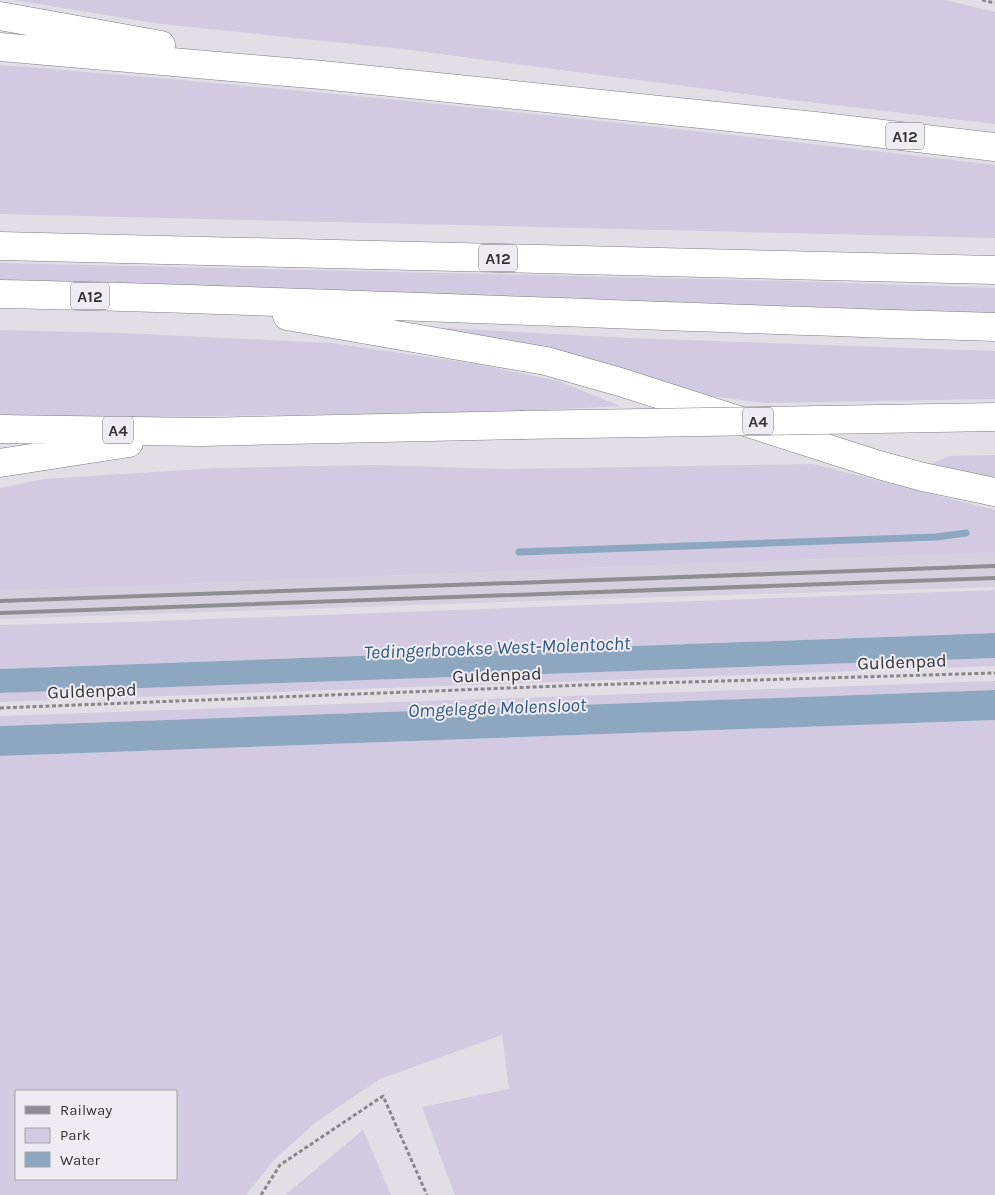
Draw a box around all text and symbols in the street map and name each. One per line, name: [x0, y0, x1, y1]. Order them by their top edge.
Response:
road number: A12: [886, 122, 924, 150]
road number: A12: [479, 244, 517, 272]
road number: A12: [71, 282, 109, 310]
road number: A4: [743, 408, 773, 434]
road number: A4: [103, 416, 133, 444]
water label: Tedingerbroekse West-Molentocht: [363, 632, 631, 664]
street label: Guldenpad: [857, 649, 947, 675]
street label: Guldenpad: [452, 662, 542, 688]
street label: Guldenpad: [47, 678, 137, 704]
water label: Omgelegde Molensloot: [408, 694, 587, 722]
legend: [15, 1090, 178, 1180]
text: Railway: [60, 1101, 112, 1119]
text: Park: [60, 1126, 90, 1144]
text: Water: [60, 1151, 101, 1169]

